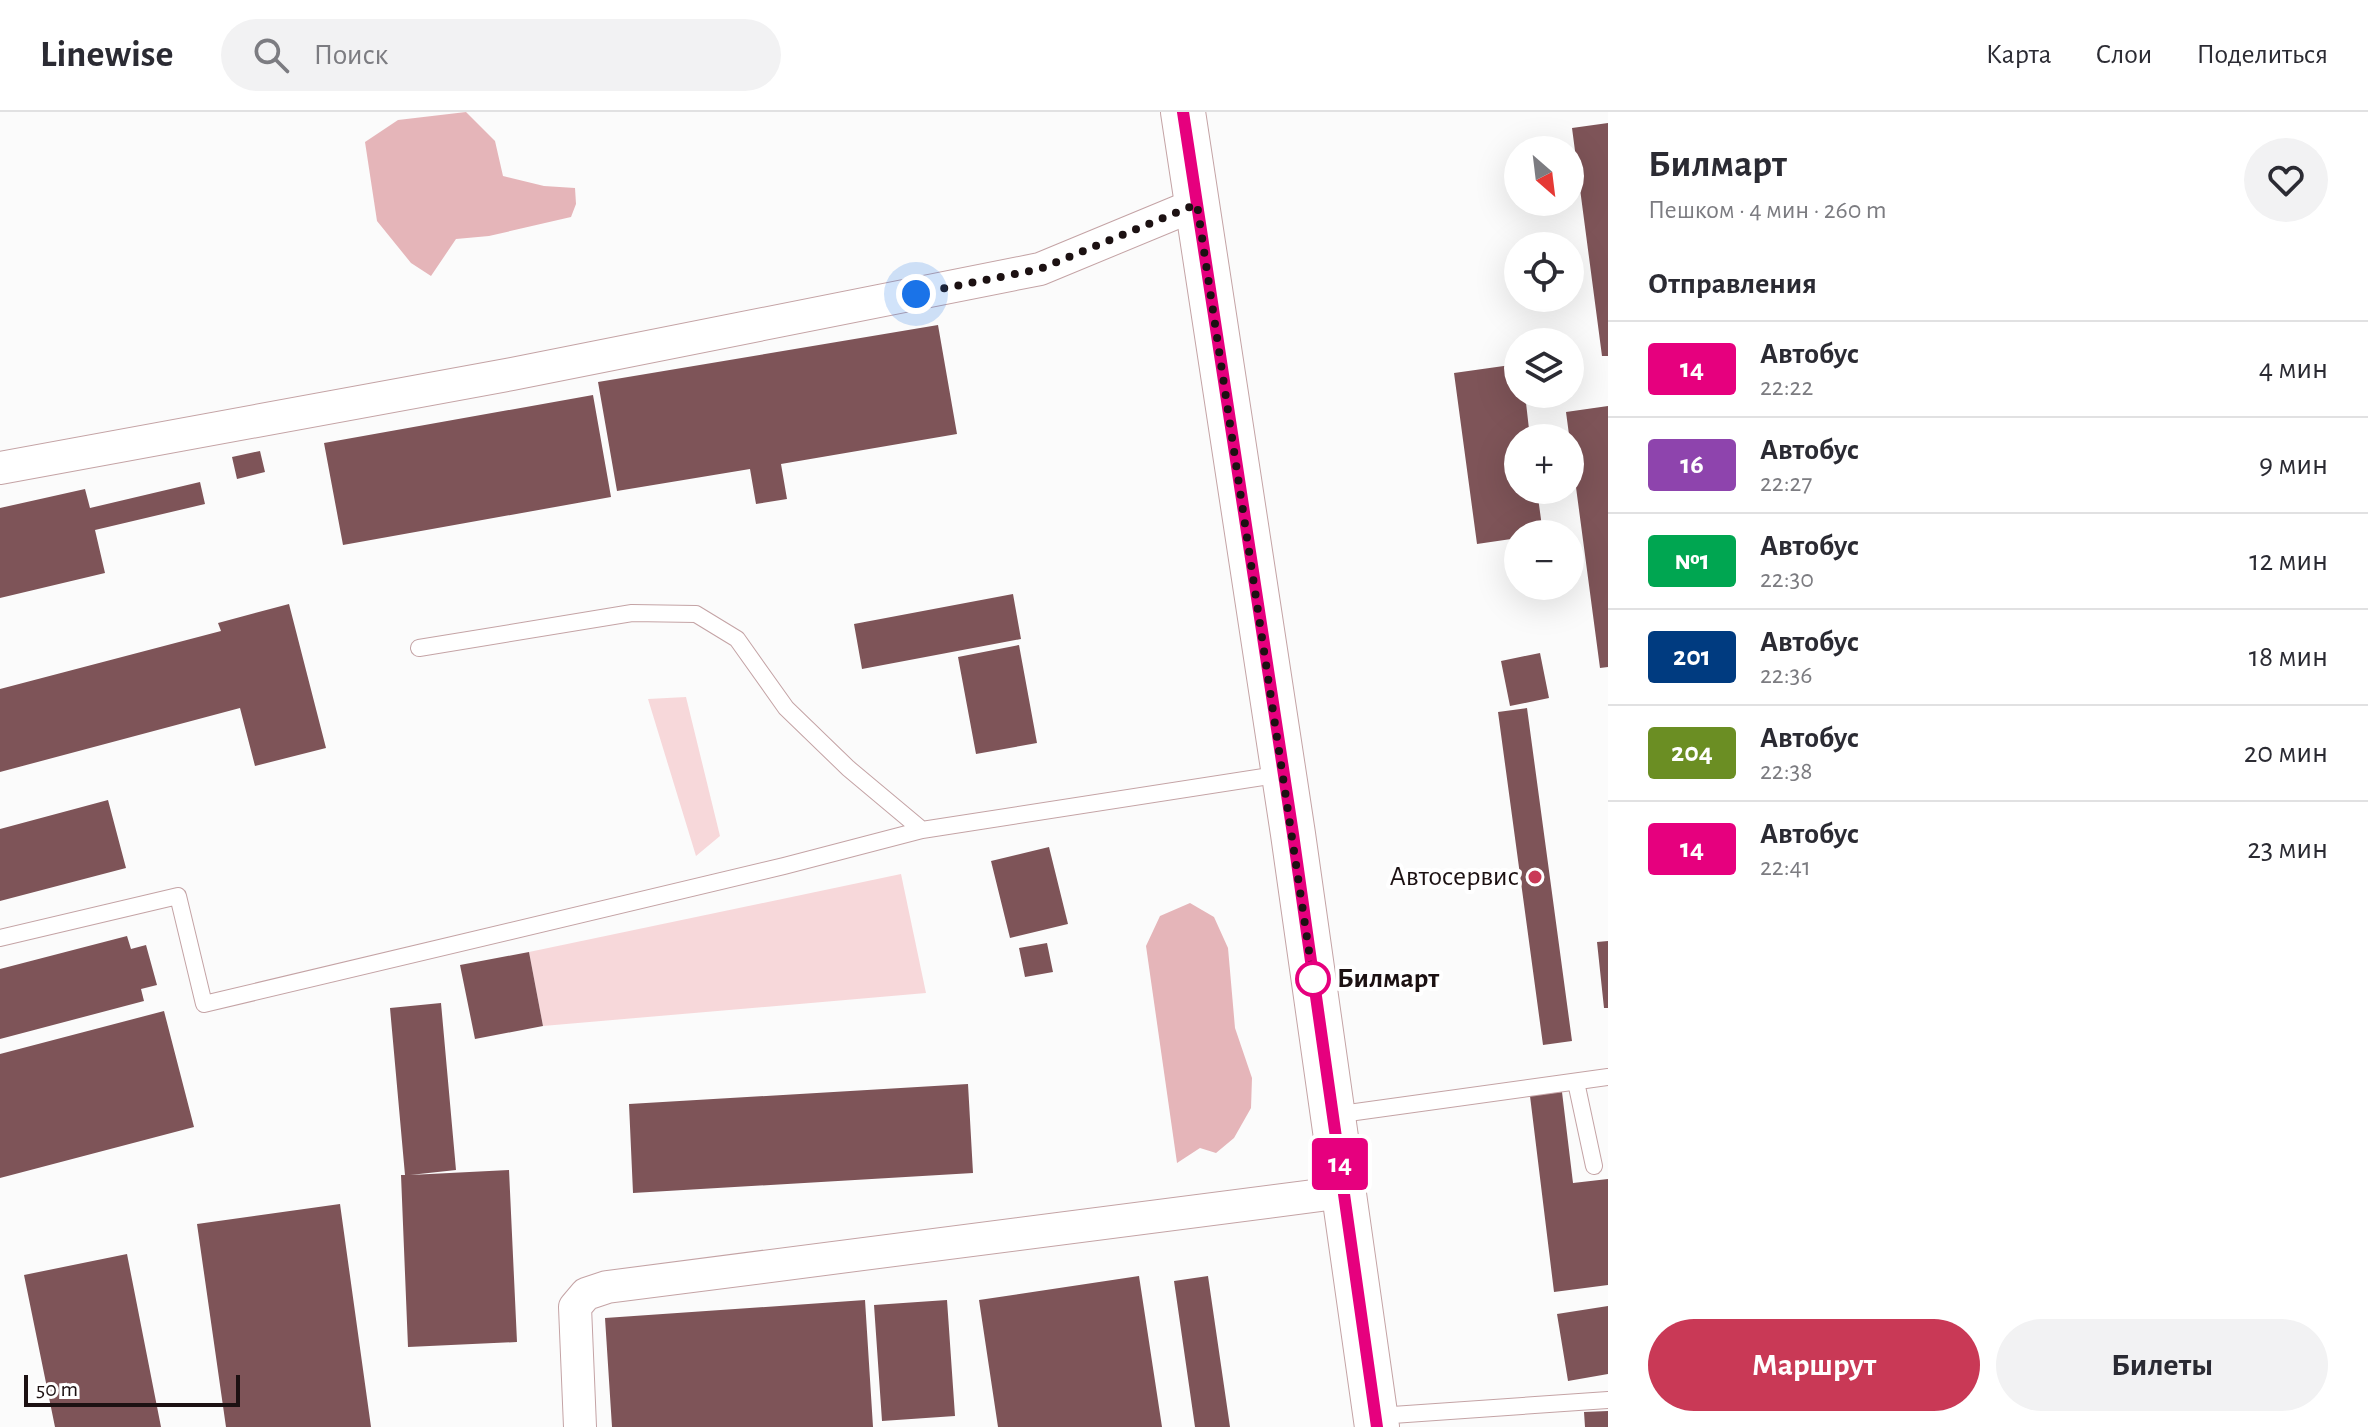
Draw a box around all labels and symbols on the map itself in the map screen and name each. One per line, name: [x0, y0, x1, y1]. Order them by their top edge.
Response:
north arrow: [1504, 136, 1584, 216]
your location: [896, 274, 936, 314]
place label: Автосервис: [1390, 863, 1519, 891]
marker: Автосервис: [1526, 868, 1544, 886]
marker: Билмарт: [1296, 962, 1330, 996]
place label: Билмарт: [1337, 965, 1440, 993]
line badge: 14: [1304, 1138, 1376, 1190]
scale bar: [24, 1371, 240, 1407]

